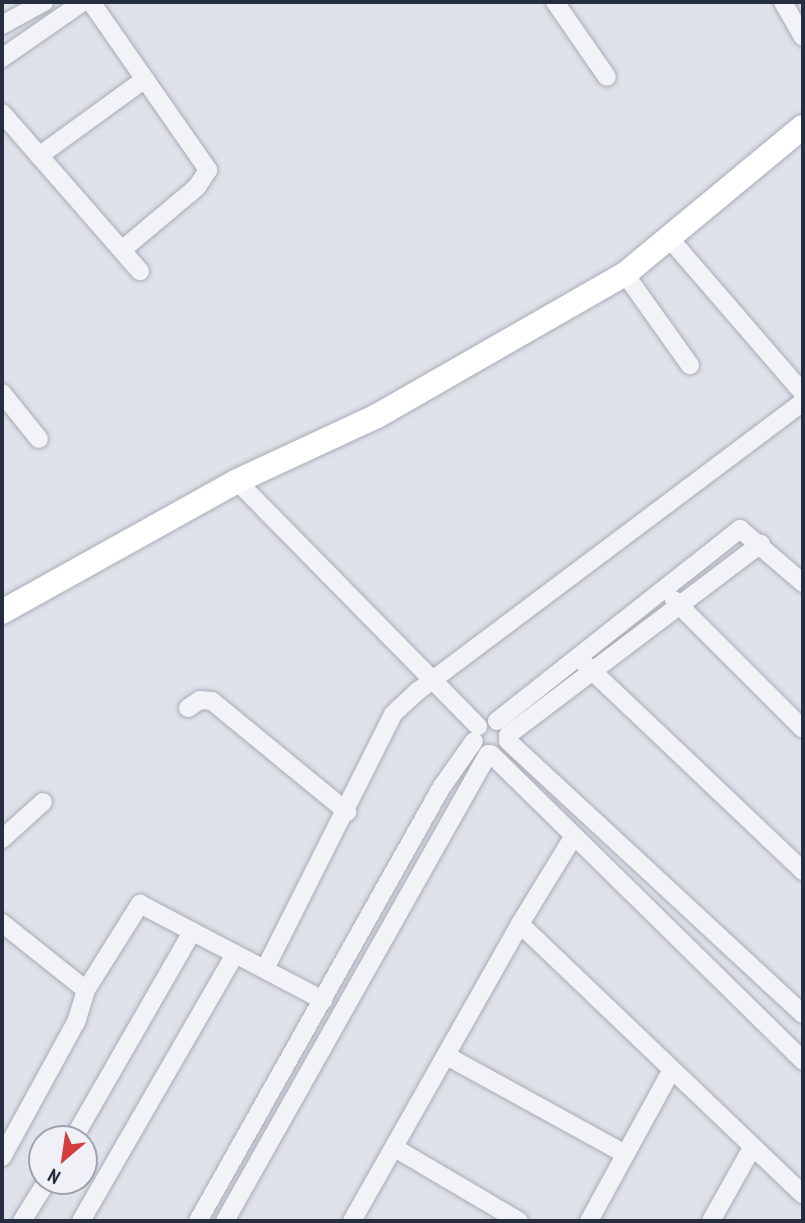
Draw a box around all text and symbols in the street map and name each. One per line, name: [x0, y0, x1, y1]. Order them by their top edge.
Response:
north arrow: [28, 1125, 98, 1195]
text: N: [43, 1164, 64, 1190]

